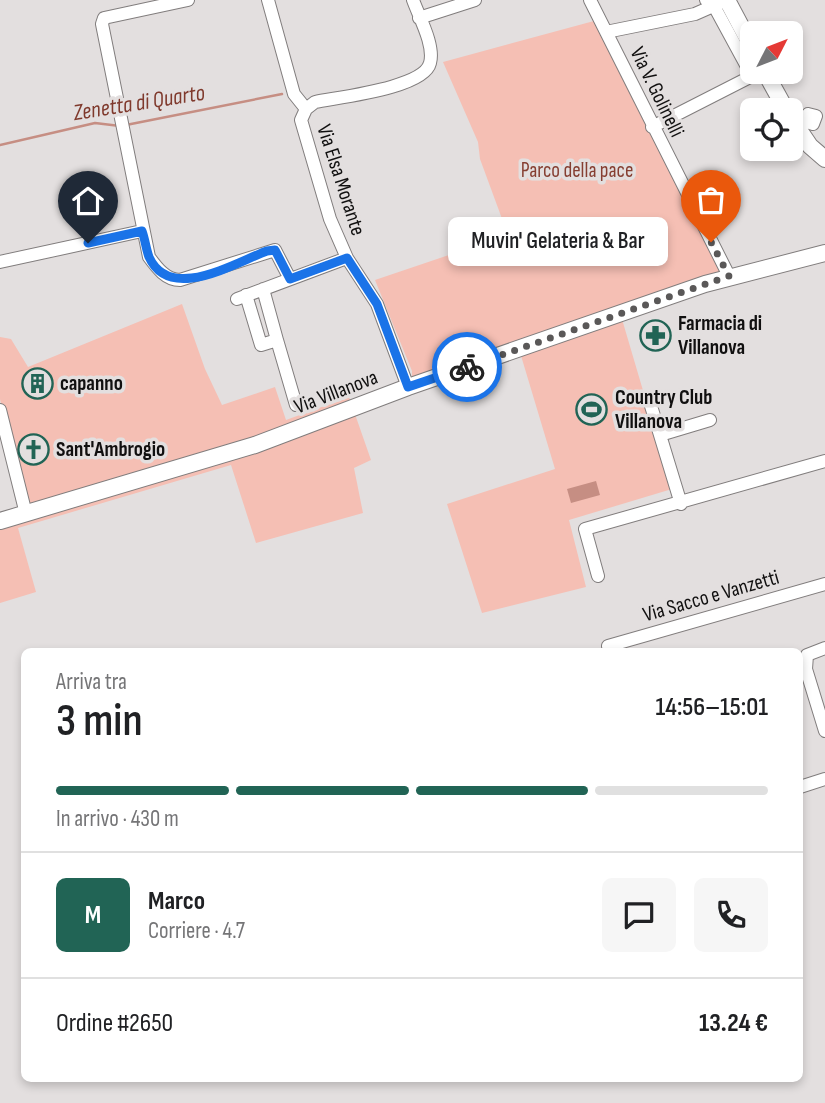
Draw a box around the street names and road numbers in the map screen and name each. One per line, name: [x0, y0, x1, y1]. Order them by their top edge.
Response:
street label: Via V. Golinelli: [625, 43, 689, 141]
street label: Via Elsa Morante: [311, 121, 371, 239]
street label: Via Villanova: [291, 365, 381, 419]
street label: Via Sacco e Vanzetti: [640, 565, 782, 627]

